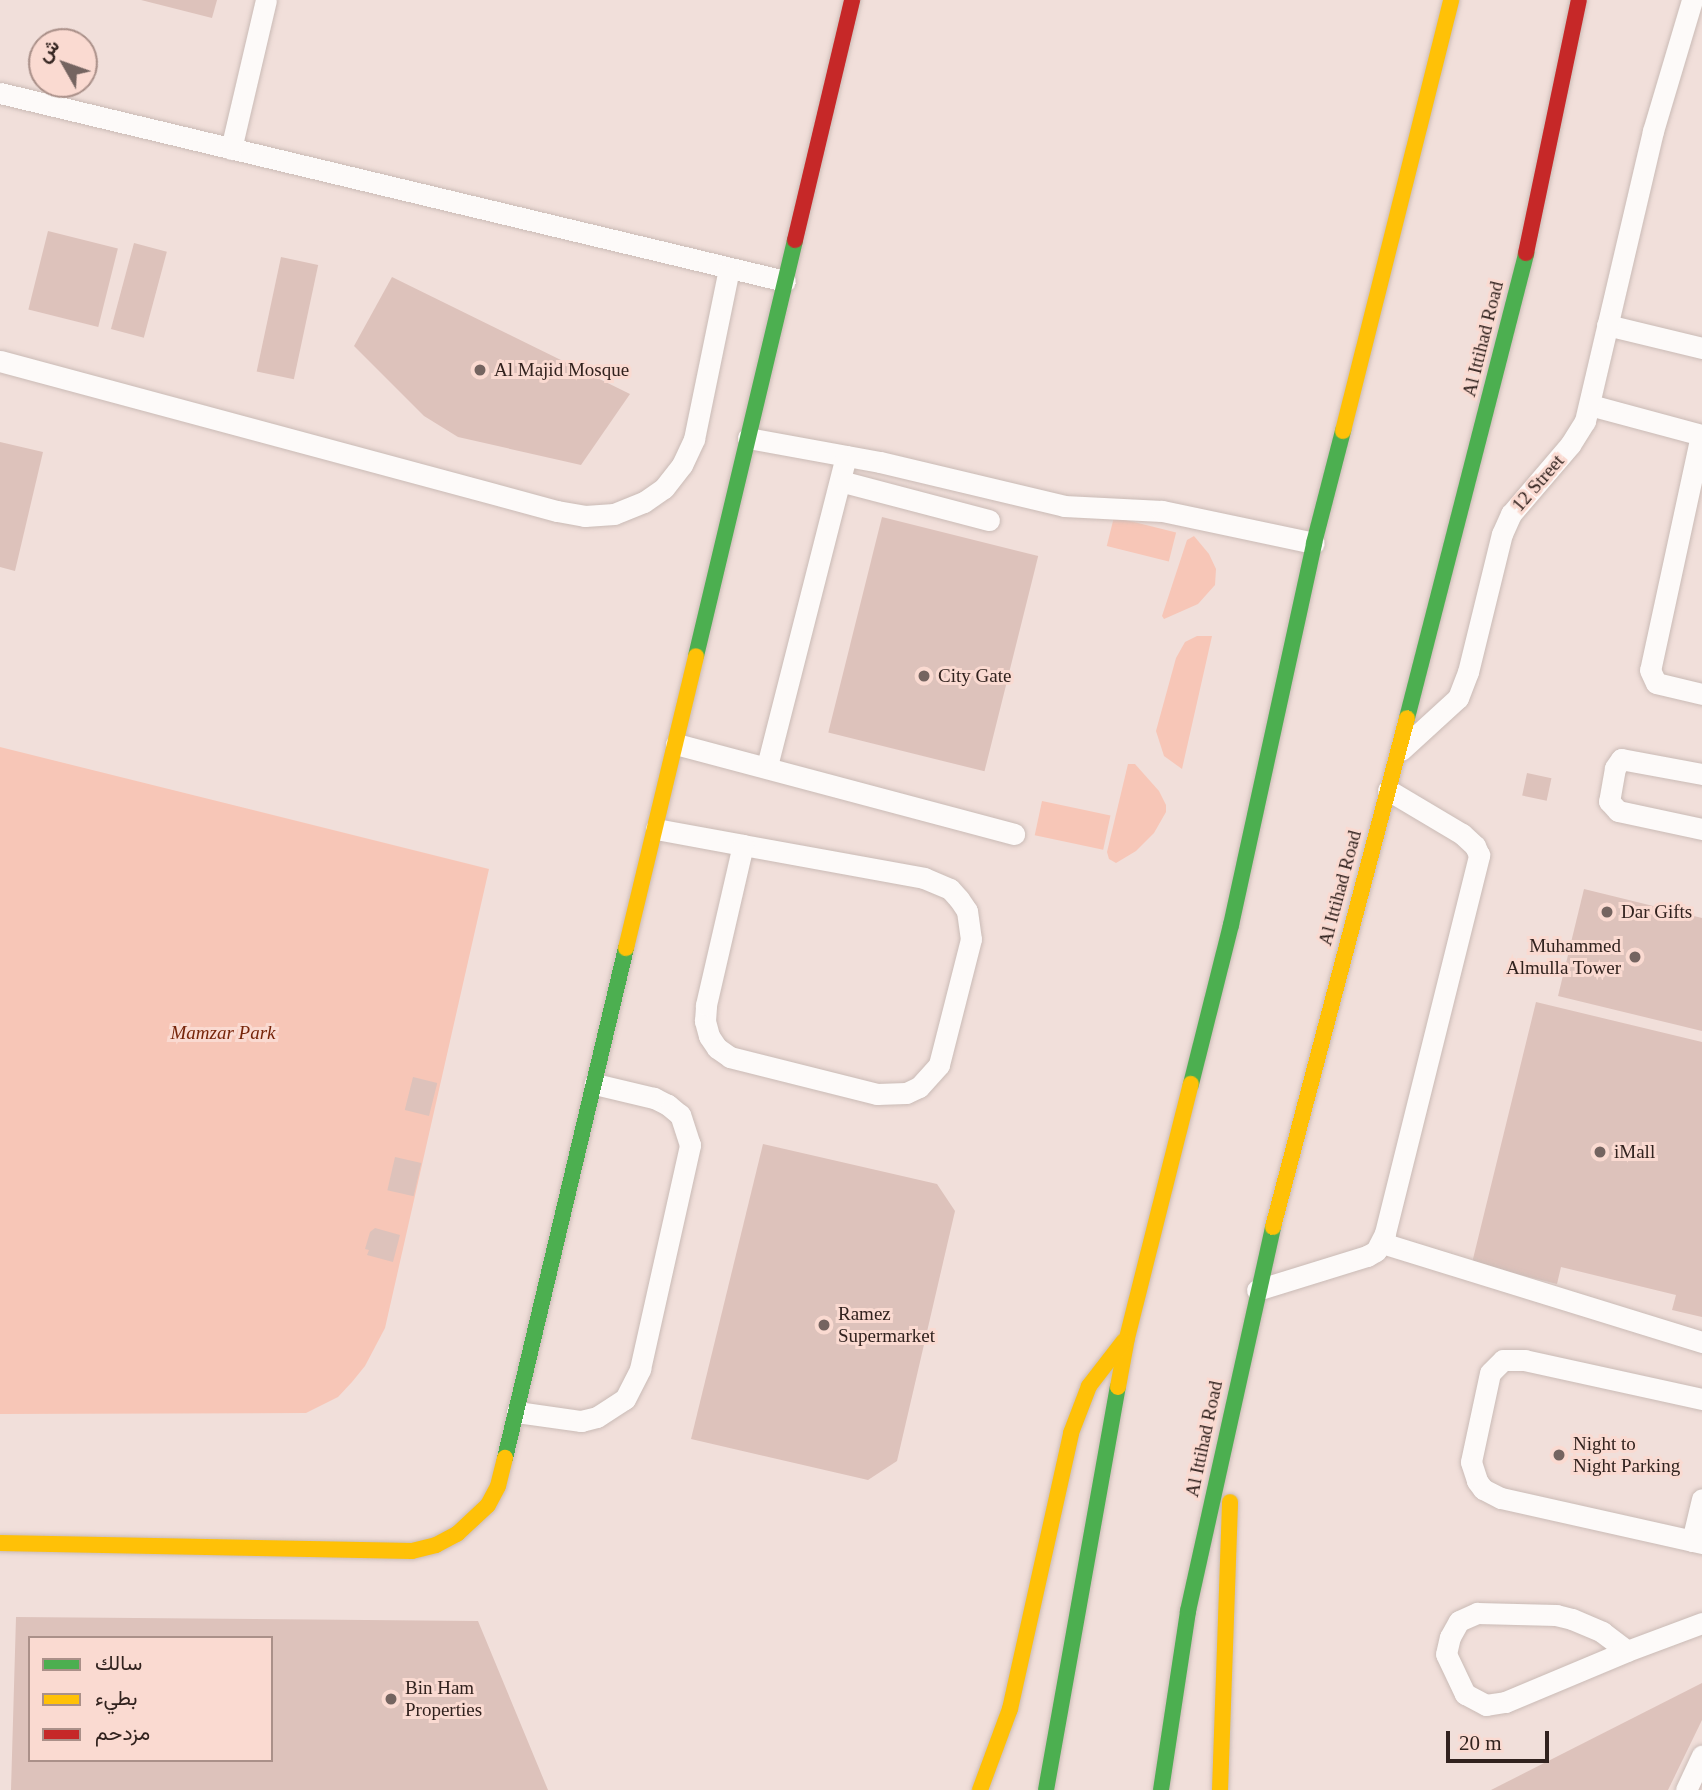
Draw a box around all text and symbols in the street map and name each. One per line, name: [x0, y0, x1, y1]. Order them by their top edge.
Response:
north arrow: [28, 28, 98, 98]
text: ش: [33, 35, 63, 66]
street label: Al Ittihad Road: [1458, 279, 1508, 399]
place label: Al Majid Mosque: [494, 359, 629, 381]
marker: Al Majid Mosque: [472, 362, 488, 378]
street label: 12 Street: [1507, 450, 1569, 516]
place label: City Gate: [938, 665, 1011, 687]
marker: City Gate: [916, 668, 932, 684]
street label: Al Ittihad Road: [1314, 828, 1366, 948]
place label: Dar Gifts: [1621, 901, 1692, 923]
marker: Dar Gifts: [1599, 904, 1615, 920]
place label: Muhammed Almulla Tower: [1506, 935, 1621, 979]
marker: Muhammed Almulla Tower: [1627, 949, 1643, 965]
park label: Mamzar Park: [170, 1022, 276, 1044]
place label: iMall: [1614, 1141, 1655, 1163]
marker: iMall: [1592, 1144, 1608, 1160]
place label: Ramez Supermarket: [838, 1303, 935, 1347]
marker: Ramez Supermarket: [816, 1317, 832, 1333]
street label: Al Ittihad Road: [1181, 1379, 1227, 1499]
place label: Night to Night Parking: [1573, 1433, 1680, 1477]
marker: Night to Night Parking: [1551, 1447, 1567, 1463]
legend: [28, 1636, 273, 1762]
text: سالك: [95, 1651, 142, 1675]
place label: Bin Ham Properties: [405, 1677, 482, 1721]
text: بطيء: [95, 1686, 138, 1710]
marker: Bin Ham Properties: [383, 1691, 399, 1707]
scale bar: [1450, 1716, 1553, 1760]
text: مزدحم: [95, 1721, 150, 1745]
text: 20 m: [1459, 1731, 1502, 1755]

